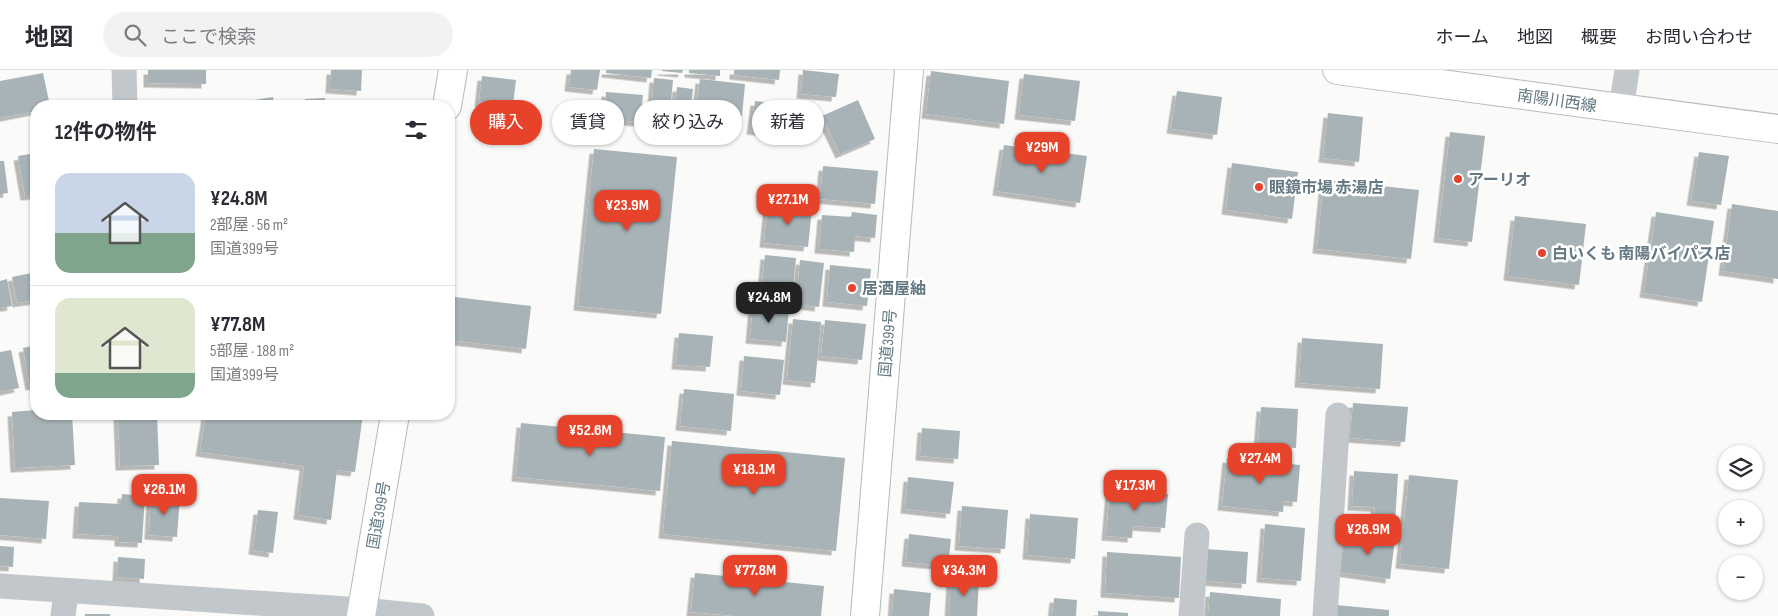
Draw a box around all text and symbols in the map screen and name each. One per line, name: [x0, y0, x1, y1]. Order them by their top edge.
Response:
search box: [103, 12, 453, 57]
icon: search: [121, 21, 149, 49]
text: 地図: [25, 23, 73, 52]
text: ここで検索: [161, 26, 256, 49]
text: ホーム: [1436, 27, 1489, 48]
text: 地図: [1517, 27, 1553, 48]
text: 概要: [1581, 27, 1617, 48]
text: お問い合わせ: [1645, 27, 1753, 48]
street label: 南陽川西線: [1516, 87, 1598, 116]
chip: 購入: [470, 100, 542, 145]
chip: 賃貸: [552, 100, 624, 145]
chip: 絞り込み: [634, 100, 742, 145]
chip: 新着: [752, 100, 824, 145]
icon: filters: [402, 116, 430, 144]
text: 12件の物件: [55, 120, 157, 145]
pin: ¥29M: [1012, 132, 1072, 174]
text: ¥29M: [1026, 138, 1058, 157]
place label: アーリオ: [1468, 171, 1531, 190]
marker: アーリオ: [1452, 173, 1464, 185]
place label: 眼鏡市場 赤湯店: [1269, 179, 1384, 198]
marker: 眼鏡市場 赤湯店: [1253, 181, 1265, 193]
pin: ¥27.1M: [747, 184, 829, 226]
text: ¥24.8M: [210, 186, 268, 211]
pin: ¥23.9M: [586, 190, 668, 232]
text: ¥27.1M: [768, 190, 808, 209]
icon: home: [95, 193, 155, 253]
text: ¥23.9M: [605, 196, 649, 215]
text: 2部屋 · 56 m²: [210, 216, 288, 235]
text: 国道399号: [210, 240, 279, 259]
place label: 白いくも 南陽バイパス店: [1552, 245, 1730, 264]
marker: 白いくも 南陽バイパス店: [1536, 247, 1548, 259]
place label: 居酒屋紬: [862, 280, 926, 299]
pin: ¥24.8M: [728, 282, 810, 324]
marker: 居酒屋紬: [846, 282, 858, 294]
text: ¥24.8M: [747, 288, 791, 307]
street label: 国道399号: [876, 308, 901, 378]
text: ¥77.8M: [210, 312, 265, 337]
icon: home: [95, 318, 155, 378]
text: 5部屋 · 188 m²: [210, 342, 294, 361]
text: 国道399号: [210, 366, 279, 385]
pin: ¥52.6M: [549, 414, 631, 457]
text: ¥52.6M: [568, 421, 612, 440]
pin: ¥27.4M: [1219, 442, 1301, 485]
map controls: [1718, 445, 1763, 600]
button: layers: [1718, 445, 1763, 490]
text: ¥27.4M: [1239, 449, 1281, 468]
pin: ¥18.1M: [713, 454, 795, 496]
text: ¥18.1M: [733, 460, 775, 479]
pin: ¥17.3M: [1094, 470, 1176, 512]
pin: ¥26.1M: [123, 474, 205, 516]
text: ¥17.3M: [1115, 476, 1155, 495]
text: ¥26.1M: [143, 480, 185, 499]
street label: 国道399号: [364, 480, 395, 551]
button: +: [1718, 500, 1763, 545]
pin: ¥26.9M: [1327, 514, 1409, 556]
text: ¥26.9M: [1346, 520, 1390, 539]
pin: ¥77.8M: [714, 554, 796, 597]
pin: ¥34.3M: [923, 554, 1005, 597]
button: −: [1718, 555, 1763, 600]
text: ¥77.8M: [734, 561, 776, 580]
text: ¥34.3M: [942, 561, 986, 580]

